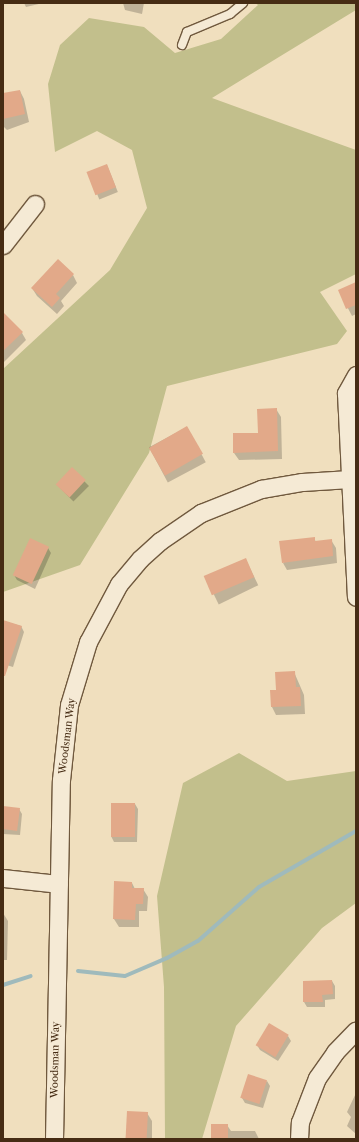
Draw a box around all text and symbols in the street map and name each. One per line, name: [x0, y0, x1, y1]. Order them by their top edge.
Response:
street label: Woodsman Way: [56, 697, 78, 775]
street label: Woodsman Way: [48, 1021, 62, 1099]

